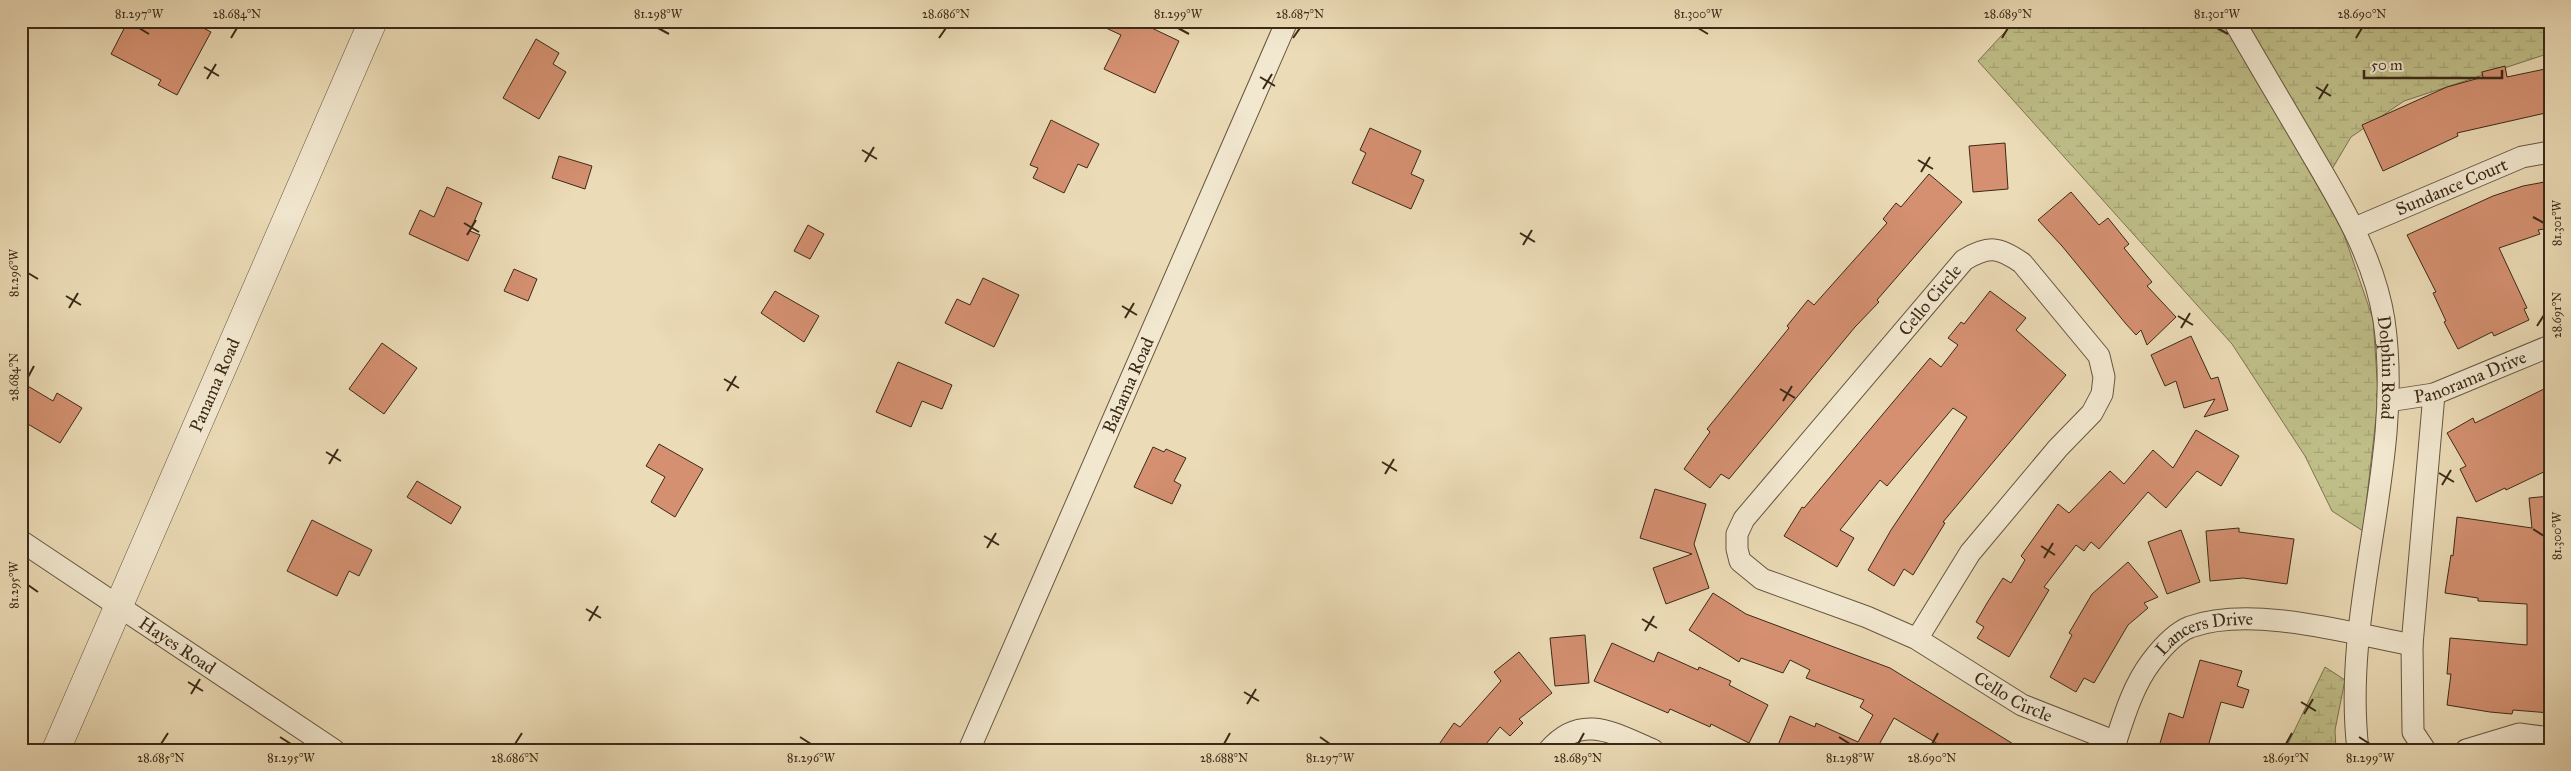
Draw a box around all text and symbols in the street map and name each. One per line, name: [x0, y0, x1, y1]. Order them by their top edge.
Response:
text: 81.297°W: [115, 7, 164, 21]
text: 28.684°N: [213, 7, 261, 21]
text: 81.298°W: [634, 7, 683, 21]
text: 28.686°N: [922, 7, 970, 21]
text: 81.299°W: [1154, 7, 1203, 21]
text: 28.687°N: [1276, 7, 1324, 21]
text: 81.300°W: [1674, 7, 1723, 21]
text: 28.689°N: [1984, 7, 2032, 21]
text: 81.301°W: [2194, 7, 2240, 21]
text: 28.690°N: [2338, 7, 2386, 21]
scale bar: [2364, 48, 2501, 80]
text: 50 m: [2371, 56, 2403, 74]
street label: Sundance Court: [2392, 153, 2511, 220]
text: 81.301°W: [2550, 200, 2564, 246]
text: 81.296°W: [7, 248, 21, 297]
street label: Cello Circle: [1894, 260, 1966, 340]
text: 28.691°N: [2550, 292, 2564, 338]
street label: Dolphin Road: [2373, 314, 2399, 420]
street label: Bahama Road: [1098, 334, 1159, 436]
street label: Panama Road: [185, 335, 245, 435]
street label: Panorama Drive: [2412, 346, 2530, 408]
text: 28.684°N: [7, 353, 21, 401]
text: 81.300°W: [2550, 511, 2564, 560]
text: 81.295°W: [7, 561, 21, 609]
street label: Lancers Drive: [2151, 608, 2253, 660]
street label: Hayes Road: [135, 612, 220, 679]
street label: Cello Circle: [1970, 667, 2055, 727]
text: 28.685°N: [137, 751, 185, 765]
text: 81.295°W: [267, 751, 315, 765]
text: 28.686°N: [491, 751, 539, 765]
text: 81.296°W: [787, 751, 836, 765]
text: 28.688°N: [1200, 751, 1248, 765]
text: 81.297°W: [1306, 751, 1355, 765]
text: 28.689°N: [1554, 751, 1602, 765]
text: 81.298°W: [1826, 751, 1875, 765]
text: 28.690°N: [1908, 751, 1956, 765]
text: 28.691°N: [2263, 751, 2309, 765]
text: 81.299°W: [2346, 751, 2395, 765]

